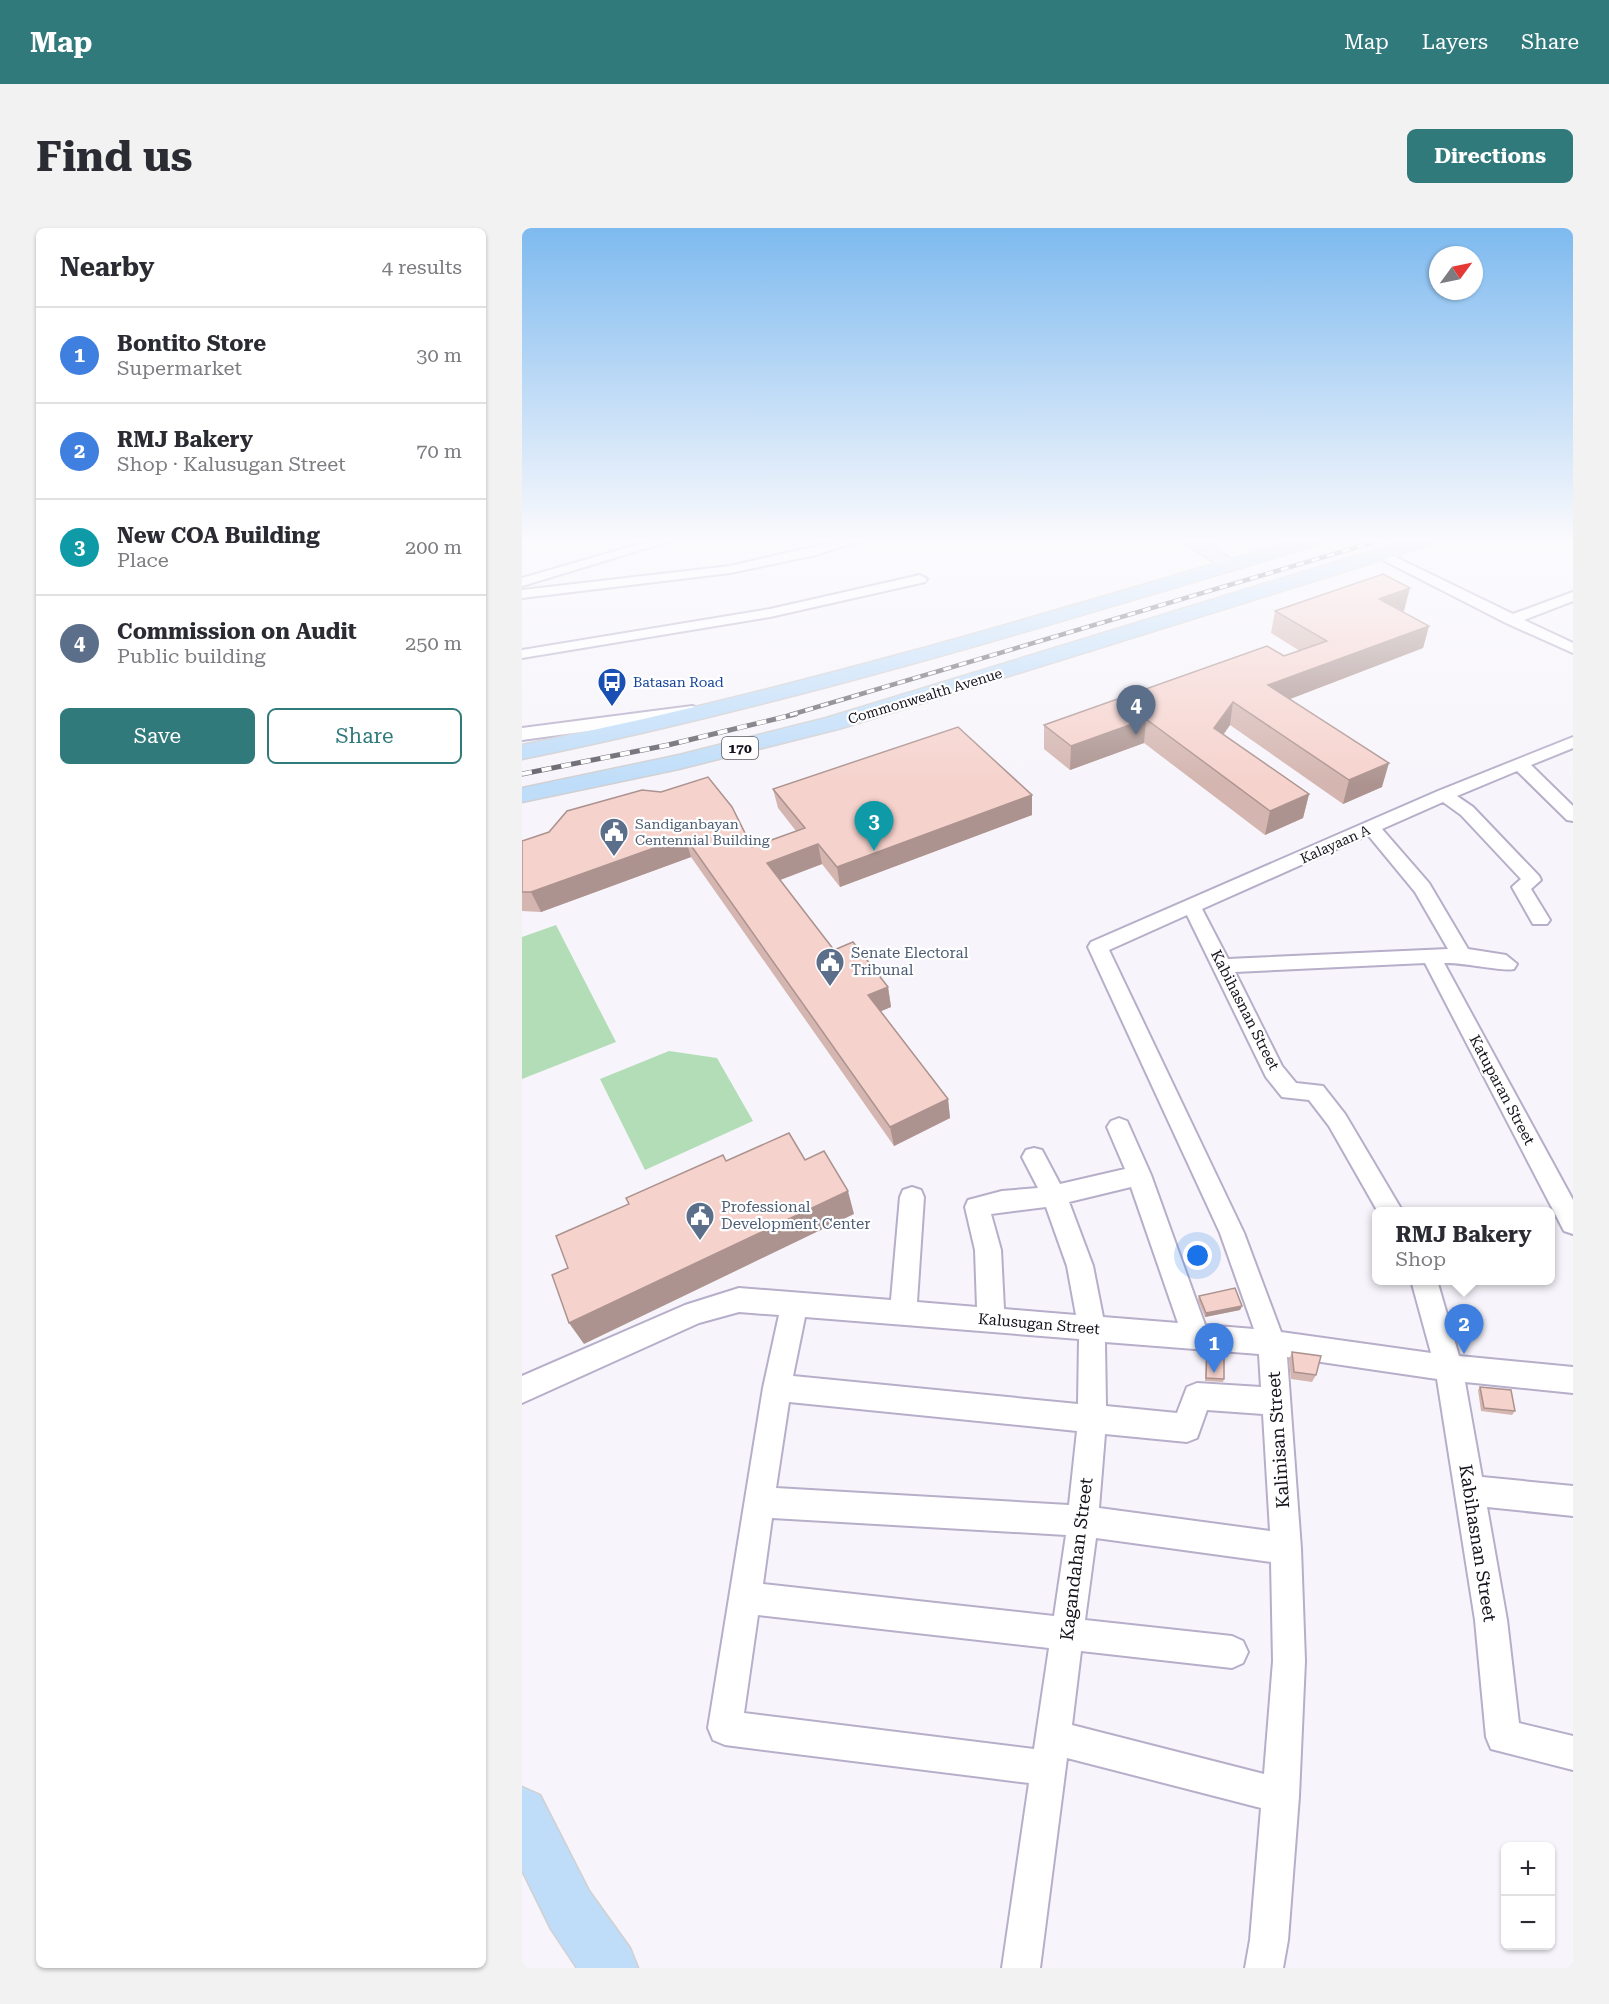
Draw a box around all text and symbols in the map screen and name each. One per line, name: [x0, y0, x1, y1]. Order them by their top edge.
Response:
text: Map: [30, 26, 92, 59]
text: Map: [1344, 30, 1389, 54]
text: Layers: [1422, 30, 1488, 54]
text: Share: [1521, 30, 1579, 54]
button: Directions: [1407, 129, 1573, 183]
text: Find us: [36, 132, 193, 181]
north arrow: [1429, 246, 1483, 300]
text: Nearby: [60, 252, 154, 282]
text: 4 results: [382, 255, 462, 279]
text: Bontito Store: [117, 331, 266, 356]
text: 1: [74, 343, 85, 367]
text: 30 m: [416, 343, 462, 367]
text: Supermarket: [117, 356, 242, 380]
text: RMJ Bakery: [117, 427, 253, 452]
text: 2: [74, 439, 85, 463]
text: 70 m: [416, 439, 462, 463]
text: Shop · Kalusugan Street: [117, 452, 346, 476]
text: New COA Building: [117, 523, 320, 548]
text: 3: [74, 535, 85, 559]
text: 200 m: [405, 535, 462, 559]
text: Place: [117, 548, 169, 572]
text: Commission on Audit: [117, 619, 357, 644]
text: 4: [74, 631, 85, 655]
text: 250 m: [405, 631, 462, 655]
text: Public building: [117, 644, 266, 668]
street label: Commonwealth Avenue: [846, 665, 1004, 727]
bus stop icon: Batasan Road: [596, 666, 628, 708]
place label: Batasan Road: [633, 674, 724, 690]
pin: 4: [1116, 686, 1156, 735]
button: Save: [60, 708, 255, 764]
button: Share: [267, 708, 462, 764]
road number: 170: [722, 737, 758, 759]
pin: 3: [854, 802, 894, 851]
public building icon: Sandiganbayan Centennial Building: [598, 816, 630, 858]
place label: Sandiganbayan Centennial Building: [635, 816, 770, 848]
street label: Kalayaan A: [1298, 821, 1372, 866]
place label: Senate Electoral Tribunal: [851, 944, 969, 979]
public building icon: Senate Electoral Tribunal: [814, 946, 846, 988]
street label: Kabihasnan Street: [1207, 947, 1283, 1073]
street label: Katuparan Street: [1465, 1032, 1539, 1148]
place label: Professional Development Center: [721, 1198, 870, 1233]
public building icon: Professional Development Center: [684, 1200, 716, 1242]
popup: [1372, 1207, 1555, 1285]
text: RMJ Bakery: [1395, 1222, 1532, 1247]
your location: [1183, 1241, 1212, 1270]
text: Shop: [1395, 1247, 1446, 1271]
pin: 2: [1444, 1304, 1484, 1354]
street label: Kalusugan Street: [977, 1310, 1101, 1338]
pin: 1: [1194, 1324, 1234, 1373]
street label: Kalinisan Street: [1263, 1370, 1293, 1509]
street label: Kabihasnan Street: [1455, 1463, 1501, 1623]
street label: Kagandahan Street: [1056, 1476, 1096, 1642]
map controls: [1501, 1842, 1555, 1950]
button: +: [1501, 1842, 1555, 1896]
button: −: [1501, 1896, 1555, 1950]

